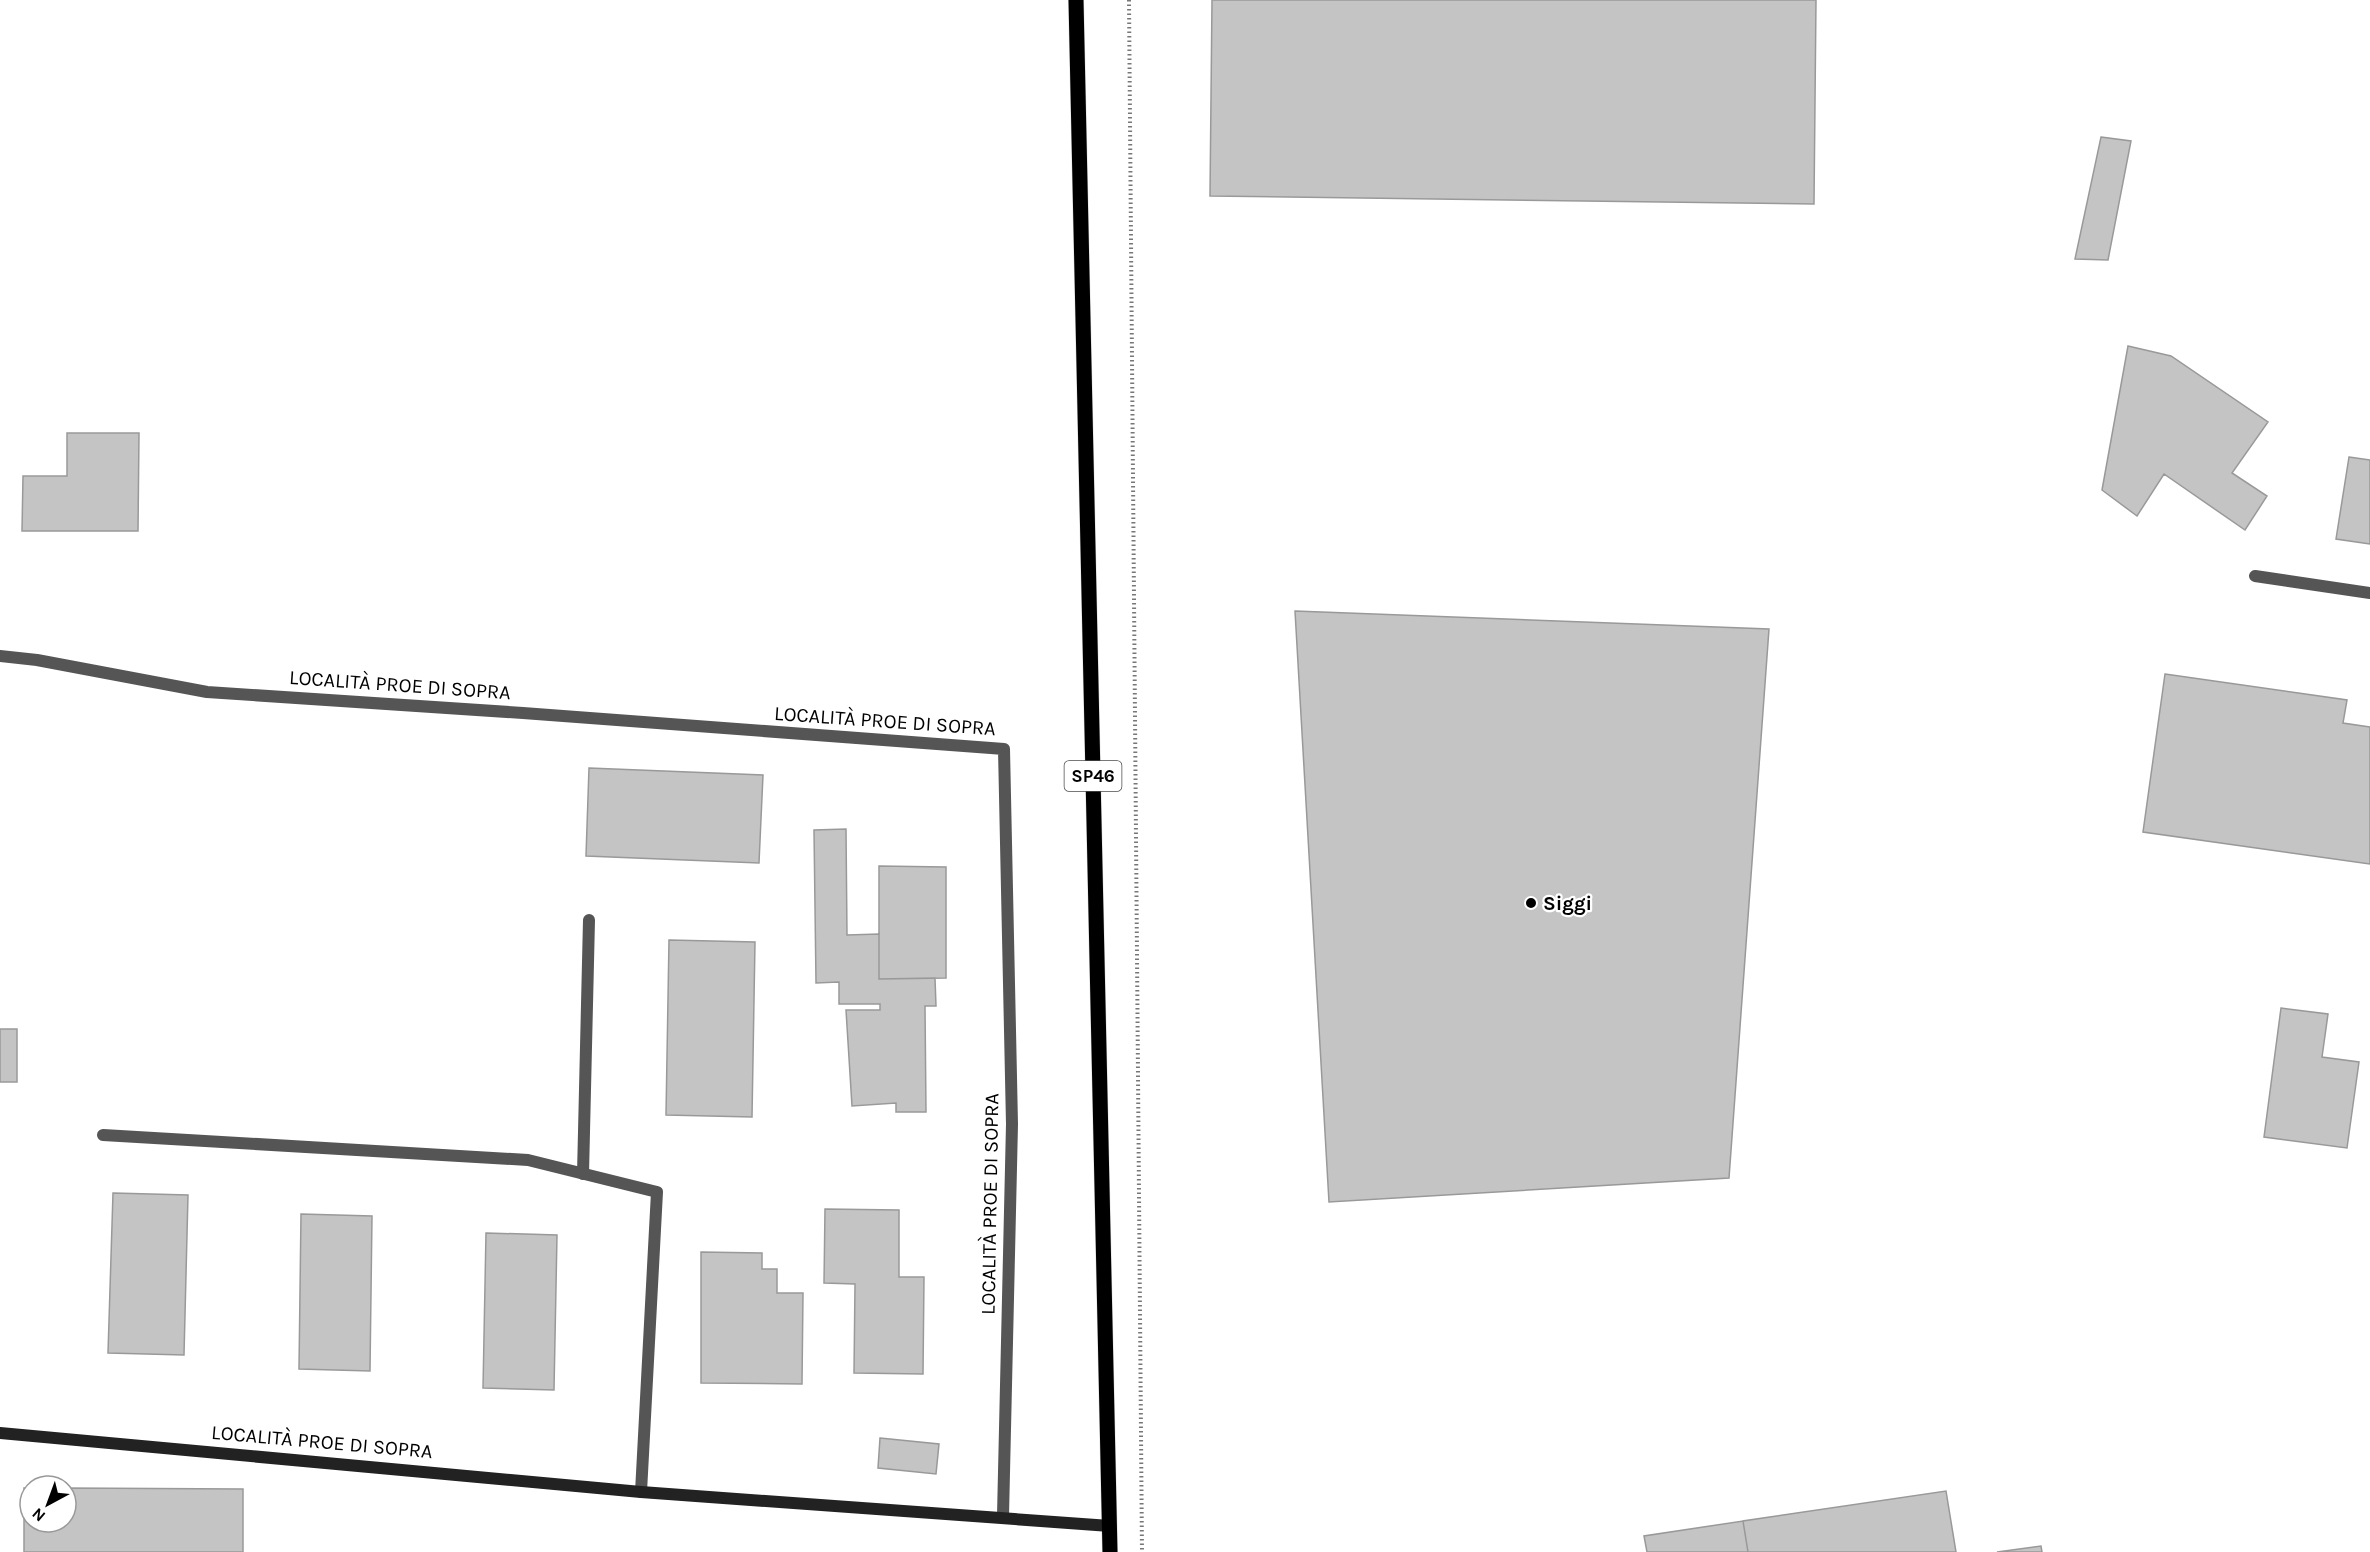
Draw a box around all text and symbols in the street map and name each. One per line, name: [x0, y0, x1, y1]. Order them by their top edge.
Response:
street label: LOCALITÀ PROE DI SOPRA: [288, 665, 512, 704]
street label: LOCALITÀ PROE DI SOPRA: [773, 701, 997, 740]
road number: SP46: [1064, 761, 1122, 791]
place label: Siggi: [1543, 892, 1592, 915]
marker: Siggi: [1524, 896, 1538, 910]
street label: LOCALITÀ PROE DI SOPRA: [976, 1093, 1003, 1315]
street label: LOCALITÀ PROE DI SOPRA: [210, 1420, 434, 1463]
north arrow: [18, 1474, 78, 1534]
text: N: [28, 1504, 49, 1526]

